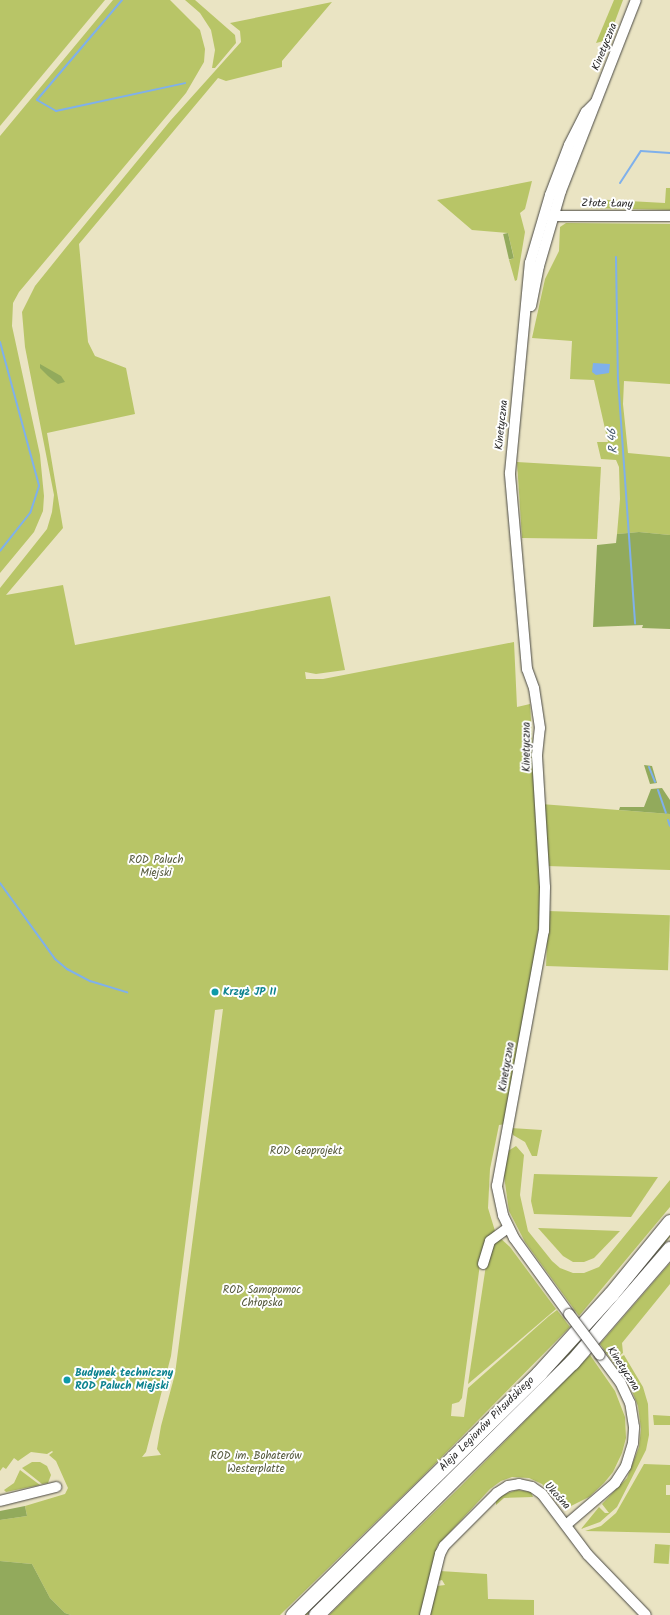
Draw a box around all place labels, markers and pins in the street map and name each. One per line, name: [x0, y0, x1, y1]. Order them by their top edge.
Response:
place label: Krzyż JP II: [223, 985, 276, 999]
marker: Krzyż JP II: [210, 987, 220, 997]
place label: Budynek techniczny ROD Paluch Miejski: [75, 1367, 173, 1393]
marker: Budynek techniczny ROD Paluch Miejski: [62, 1375, 72, 1385]

